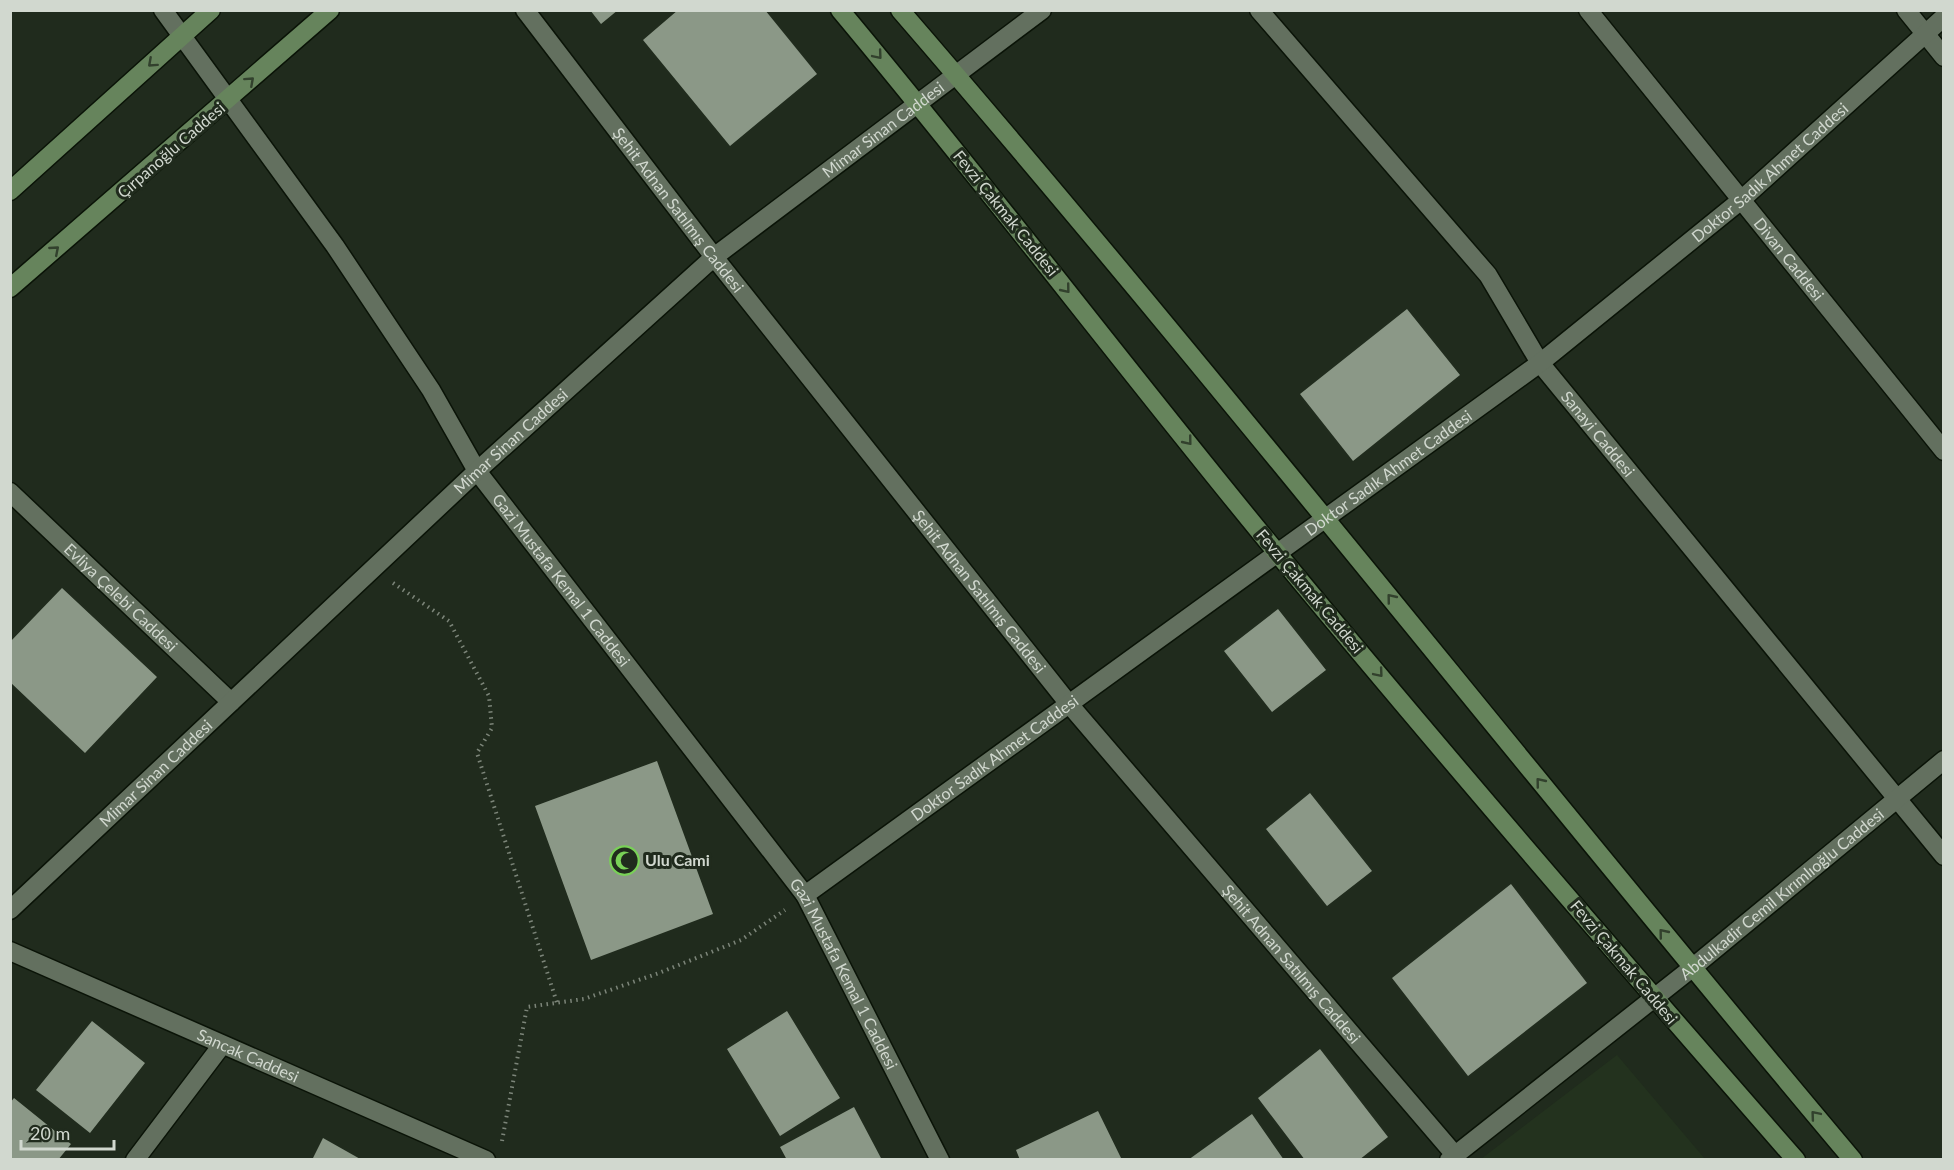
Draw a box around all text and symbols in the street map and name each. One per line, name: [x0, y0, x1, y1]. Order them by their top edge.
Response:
one-way arrow: [871, 48, 882, 59]
one-way arrow: [148, 56, 159, 67]
one-way arrow: [243, 77, 254, 88]
street label: Mimar Sinan Caddesi: [818, 77, 947, 181]
street label: Çırpanoğlu Caddesi: [113, 98, 228, 201]
street label: Doktor Sadık Ahmet Caddesi: [1687, 98, 1852, 245]
street label: Şehit Adnan Satılmış Caddesi: [609, 124, 748, 296]
street label: Fevzi Çakmak Caddesi: [950, 146, 1063, 279]
street label: Divan Caddesi: [1750, 214, 1828, 304]
one-way arrow: [48, 246, 59, 257]
one-way arrow: [1059, 282, 1070, 293]
street label: Mimar Sinan Caddesi: [449, 384, 571, 497]
street label: Sanayi Caddesi: [1558, 387, 1639, 480]
street label: Doktor Sadık Ahmet Caddesi: [1301, 406, 1475, 539]
one-way arrow: [1180, 434, 1191, 445]
street label: Gazi Mustafa Kemal 1 Caddesi: [489, 489, 634, 670]
street label: Şehit Adnan Satılmış Caddesi: [909, 506, 1050, 676]
street label: Fevzi Çakmak Caddesi: [1253, 525, 1368, 657]
street label: Evliya Çelebi Caddesi: [61, 539, 182, 655]
one-way arrow: [1387, 594, 1398, 605]
one-way arrow: [1371, 666, 1382, 677]
street label: Doktor Sadık Ahmet Caddesi: [907, 691, 1082, 824]
street label: Mimar Sinan Caddesi: [95, 715, 216, 830]
one-way arrow: [1537, 777, 1548, 788]
street label: Abdulkadir Cemil Kırımlıoğlu Caddesi: [1676, 804, 1887, 983]
mosque icon: Ulu Cami: [608, 844, 640, 876]
place label: Ulu Cami: [645, 850, 710, 869]
street label: Gazi Mustafa Kemal 1 Caddesi: [786, 874, 902, 1072]
street label: Şehit Adnan Satılmış Caddesi: [1219, 880, 1365, 1047]
street label: Fevzi Çakmak Caddesi: [1567, 896, 1682, 1028]
one-way arrow: [1660, 929, 1671, 940]
street label: Sancak Caddesi: [194, 1024, 302, 1086]
one-way arrow: [1812, 1111, 1823, 1122]
scale bar: [21, 1113, 114, 1151]
text: 20 m: [30, 1122, 70, 1144]

